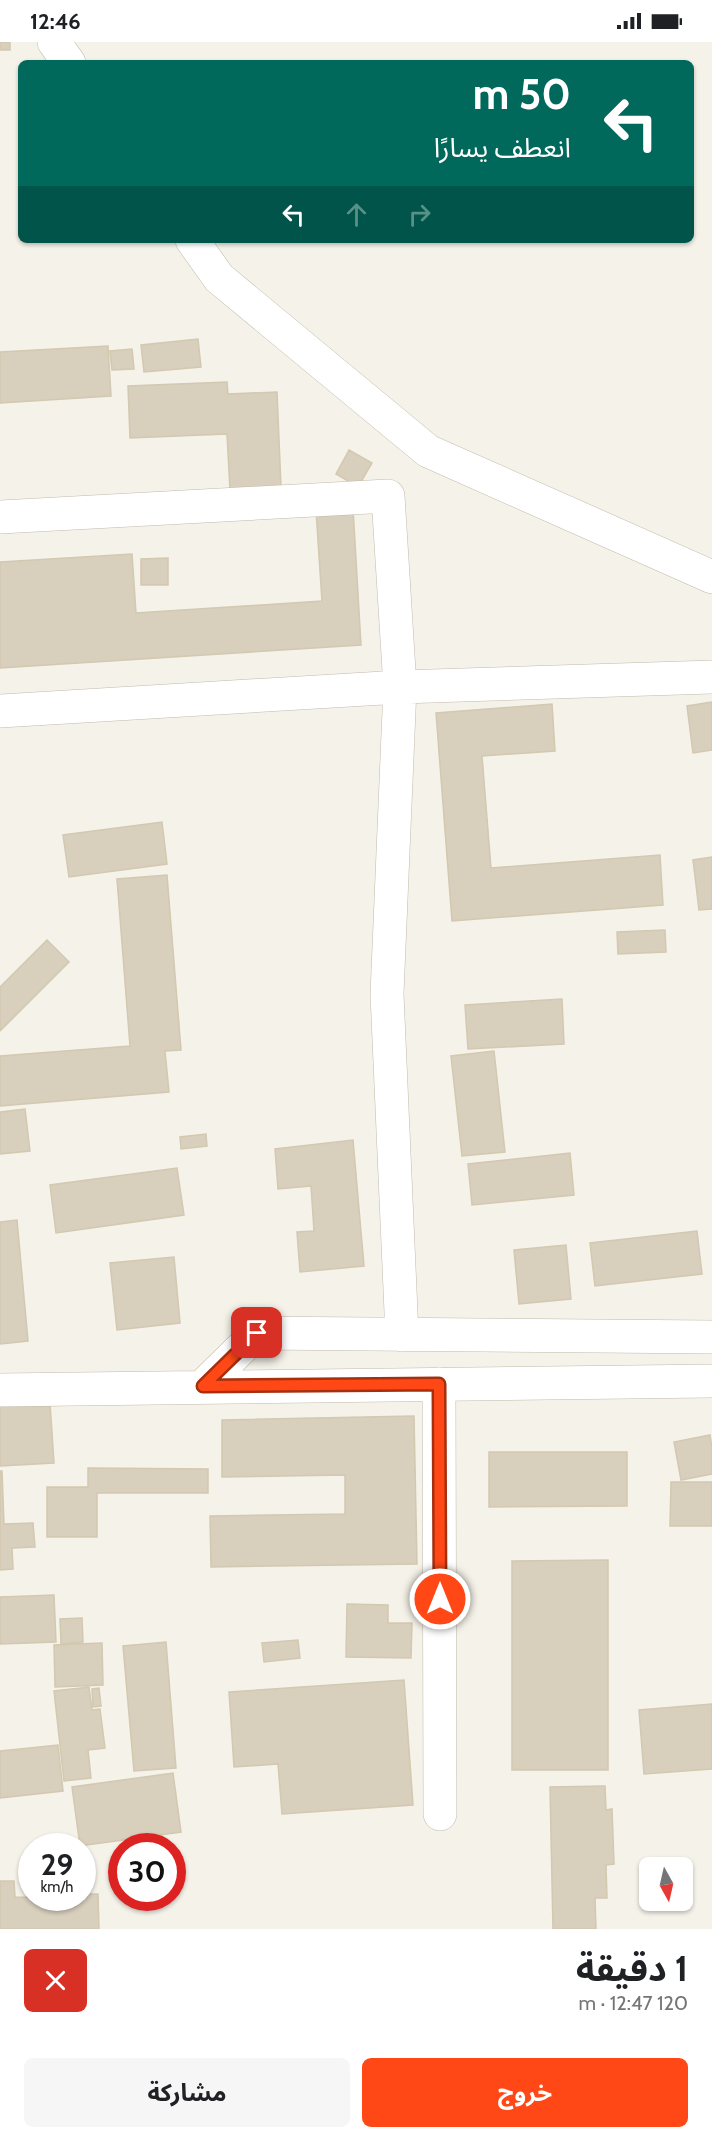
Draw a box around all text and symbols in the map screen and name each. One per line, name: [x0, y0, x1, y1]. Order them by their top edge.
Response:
text: 12:46: [30, 8, 81, 35]
text: 50 m: [473, 68, 571, 120]
icon: left: [592, 84, 670, 162]
text: انعطف يسارًا: [434, 131, 571, 164]
icon: left: [277, 198, 310, 231]
icon: ahead: [340, 198, 373, 231]
icon: right: [403, 198, 436, 231]
pin: [231, 1307, 282, 1358]
icon: arrive: [240, 1316, 273, 1349]
position arrow: [408, 1567, 472, 1631]
speed limit sign: 30: [108, 1833, 186, 1911]
text: 29: [41, 1846, 73, 1883]
north arrow: [639, 1857, 693, 1911]
map controls: [639, 1857, 693, 1911]
text: km/h: [41, 1878, 73, 1896]
text: 1 دقيقة: [576, 1946, 688, 1990]
button: close: [24, 1949, 87, 2012]
text: 120 m · 12:47: [578, 1991, 688, 2015]
button: مشاركة: [24, 2058, 350, 2127]
button: خروج: [362, 2058, 688, 2127]

